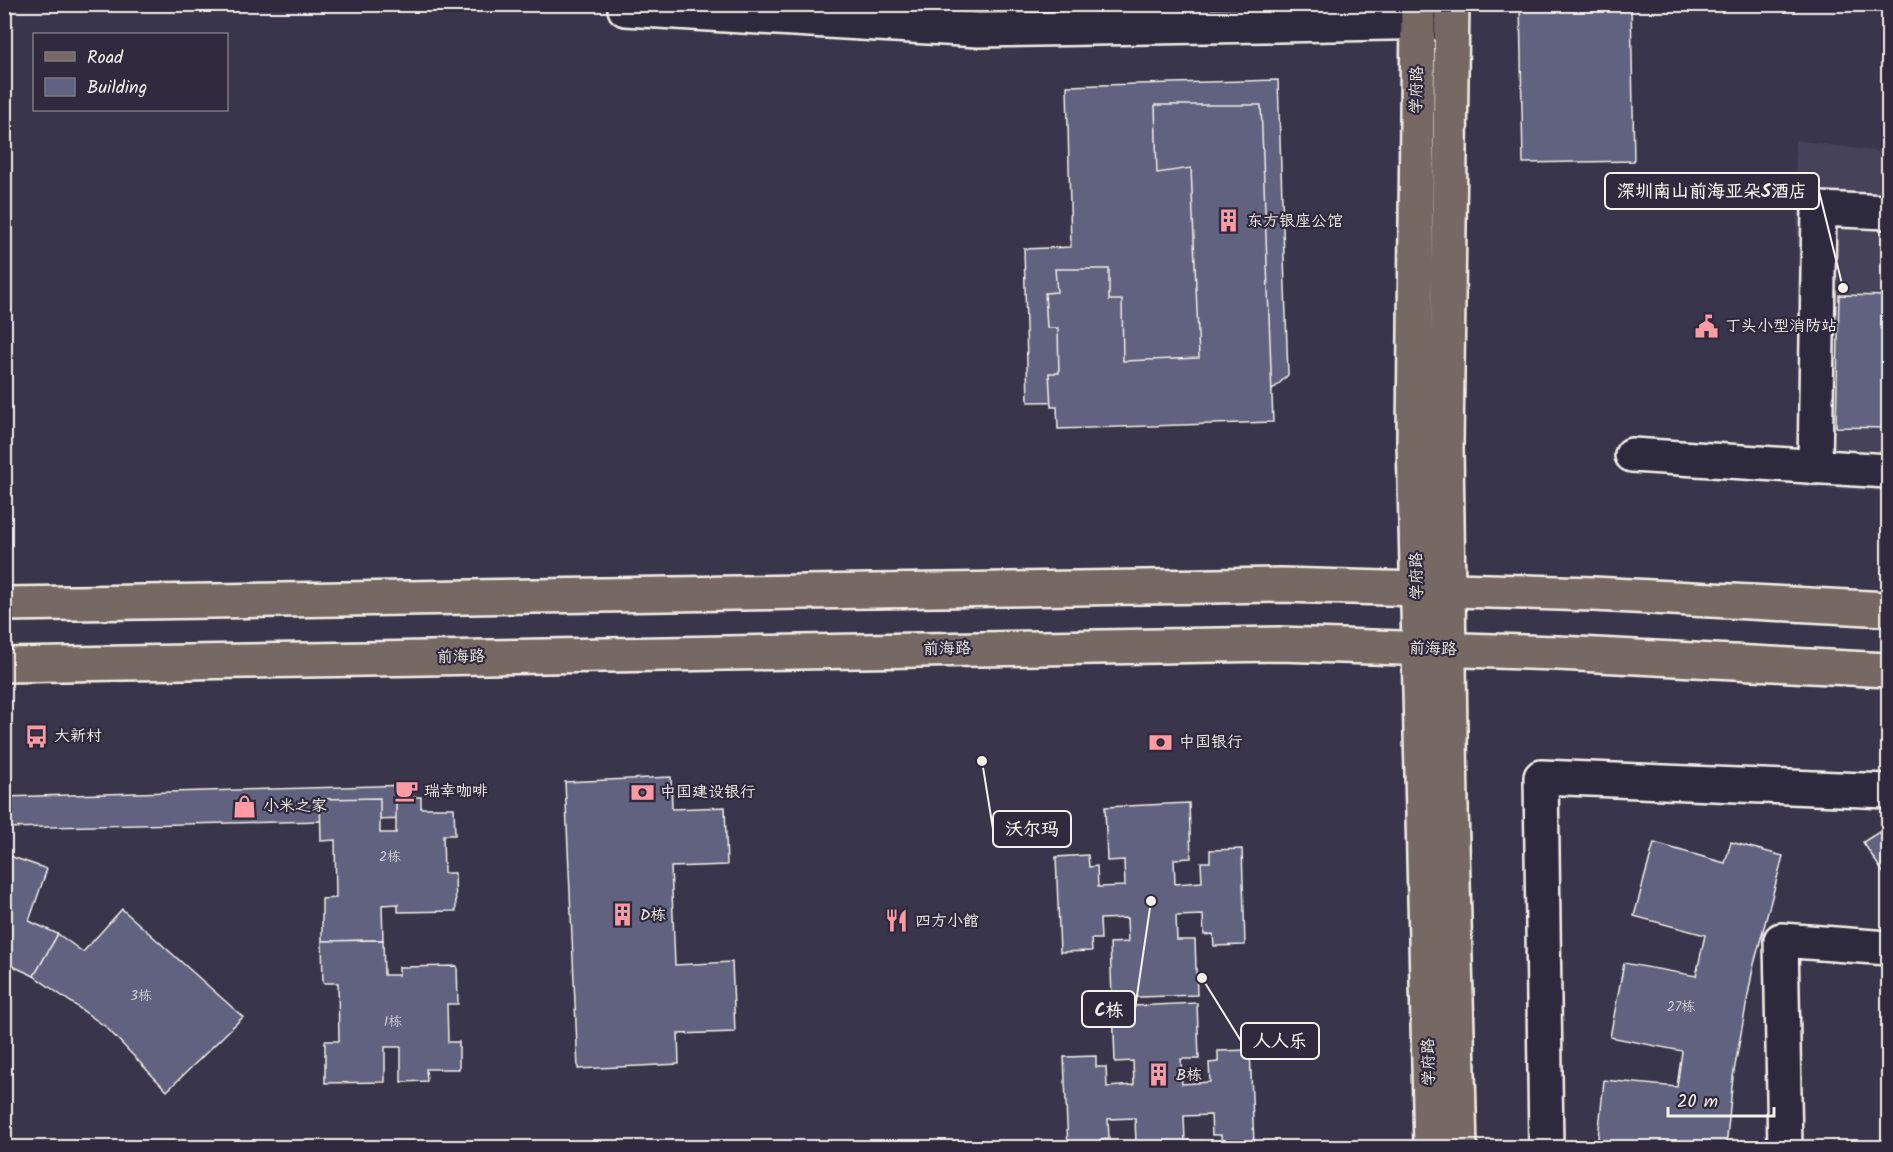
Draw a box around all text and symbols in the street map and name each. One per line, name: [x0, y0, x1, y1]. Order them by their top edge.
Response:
legend: [33, 33, 228, 111]
text: Road: [87, 44, 124, 73]
street label: 学府路: [1404, 66, 1430, 114]
text: Building: [87, 74, 147, 103]
callout: 深圳南山前海亚朵S酒店: [1605, 173, 1819, 209]
text: 深圳南山前海亚朵S酒店: [1617, 178, 1807, 207]
building icon: 东方银座公馆: [1216, 208, 1242, 234]
place label: 东方银座公馆: [1247, 209, 1343, 234]
public building icon: 丁头小型消防站: [1694, 313, 1720, 339]
place label: 丁头小型消防站: [1725, 314, 1837, 339]
street label: 学府路: [1404, 552, 1430, 600]
street label: 前海路: [923, 636, 971, 662]
street label: 前海路: [1409, 636, 1457, 662]
street label: 前海路: [437, 644, 485, 670]
bus stop icon: 大新村: [23, 723, 49, 749]
place label: 大新村: [54, 724, 102, 749]
bank icon: 中国银行: [1148, 729, 1174, 755]
place label: 中国银行: [1179, 730, 1243, 755]
cafe icon: 瑞幸咖啡: [393, 778, 419, 804]
place label: 瑞幸咖啡: [424, 779, 488, 804]
bank icon: 中国建设银行: [629, 779, 655, 805]
place label: 中国建设银行: [660, 780, 756, 805]
shop icon: 小米之家: [232, 793, 258, 819]
place label: 小米之家: [263, 794, 327, 819]
callout: 沃尔玛: [993, 811, 1071, 847]
text: 沃尔玛: [1005, 816, 1059, 845]
house number: 2栋: [379, 846, 401, 868]
building icon: D栋: [609, 902, 635, 928]
place label: D栋: [640, 903, 666, 928]
restaurant icon: 四方小館: [884, 908, 910, 934]
place label: 四方小館: [915, 909, 979, 934]
house number: 3栋: [130, 985, 152, 1007]
callout: C栋: [1082, 991, 1135, 1027]
house number: 27栋: [1667, 996, 1695, 1018]
text: C栋: [1094, 997, 1124, 1026]
house number: 1栋: [384, 1011, 402, 1033]
callout: 人人乐: [1241, 1023, 1319, 1059]
text: 人人乐: [1253, 1028, 1307, 1057]
street label: 学府路: [1416, 1038, 1442, 1086]
building icon: B栋: [1145, 1062, 1171, 1088]
place label: B栋: [1176, 1063, 1202, 1088]
scale bar: [1668, 1080, 1774, 1118]
text: 20 m: [1677, 1088, 1718, 1117]

